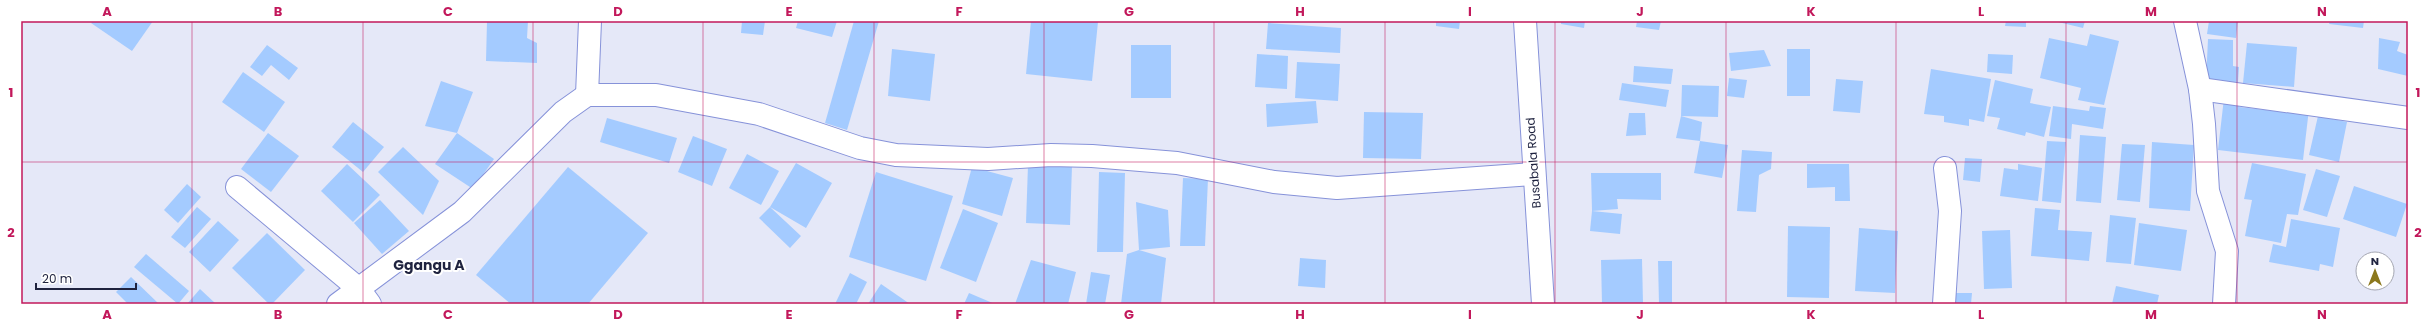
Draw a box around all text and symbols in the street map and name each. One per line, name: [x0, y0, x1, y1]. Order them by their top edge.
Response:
text: A: [102, 2, 112, 21]
text: B: [274, 2, 283, 21]
text: C: [443, 2, 453, 21]
text: D: [613, 2, 623, 21]
text: E: [785, 2, 793, 21]
text: F: [955, 2, 963, 21]
text: G: [1124, 2, 1134, 21]
text: H: [1295, 2, 1305, 21]
text: I: [1468, 2, 1472, 21]
text: J: [1636, 2, 1644, 21]
text: K: [1806, 2, 1816, 21]
text: L: [1978, 2, 1984, 21]
text: M: [2145, 2, 2157, 21]
text: N: [2317, 2, 2327, 21]
text: 1: [9, 83, 13, 102]
text: 1: [2416, 83, 2420, 102]
street label: Busabala Road: [1521, 117, 1545, 209]
text: 2: [7, 223, 15, 242]
text: 2: [2414, 223, 2422, 242]
north arrow: [2355, 251, 2395, 291]
text: N: [2371, 253, 2379, 269]
district label: Ggangu A: [393, 255, 465, 275]
scale bar: [36, 265, 136, 291]
text: 20 m: [42, 270, 72, 287]
text: A: [102, 305, 112, 324]
text: B: [274, 305, 283, 324]
text: C: [443, 305, 453, 324]
text: D: [613, 305, 623, 324]
text: E: [785, 305, 793, 324]
text: F: [955, 305, 963, 324]
text: G: [1124, 305, 1134, 324]
text: H: [1295, 305, 1305, 324]
text: I: [1468, 305, 1472, 324]
text: J: [1636, 305, 1644, 324]
text: K: [1806, 305, 1816, 324]
text: L: [1978, 305, 1984, 324]
text: M: [2145, 305, 2157, 324]
text: N: [2317, 305, 2327, 324]

